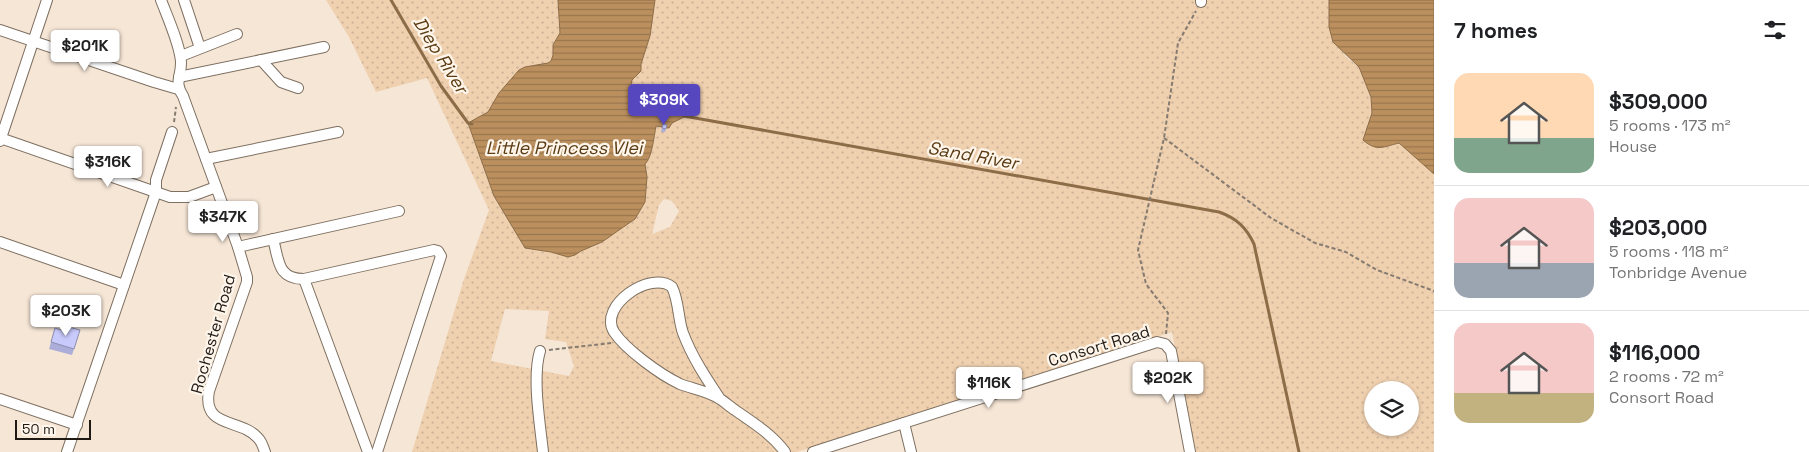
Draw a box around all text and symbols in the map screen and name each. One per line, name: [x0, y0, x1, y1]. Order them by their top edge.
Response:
water label: Diep River: [409, 13, 475, 99]
icon: filters: [1761, 16, 1789, 44]
text: 7 homes: [1454, 17, 1538, 44]
pin: $201K: [50, 30, 120, 72]
text: $201K: [62, 35, 108, 56]
pin: $309K: [629, 84, 699, 126]
text: $309,000: [1609, 88, 1708, 115]
text: $309K: [639, 89, 689, 110]
icon: home: [1494, 93, 1554, 153]
text: 5 rooms · 173 m²: [1609, 115, 1731, 136]
water label: Little Princess Vlei: [486, 136, 645, 159]
water label: Sand River: [926, 136, 1022, 175]
text: House: [1609, 136, 1657, 157]
pin: $316K: [73, 146, 143, 188]
text: $316K: [85, 151, 131, 172]
pin: $347K: [188, 200, 258, 243]
text: $347K: [199, 206, 247, 227]
text: $203,000: [1609, 214, 1707, 241]
icon: home: [1494, 218, 1554, 278]
text: 5 rooms · 118 m²: [1609, 241, 1729, 262]
text: Tonbridge Avenue: [1609, 262, 1747, 283]
street label: Rochester Road: [186, 272, 240, 396]
pin: $203K: [31, 294, 101, 337]
text: $203K: [41, 300, 91, 321]
street label: Consort Road: [1046, 321, 1152, 371]
text: $116,000: [1609, 339, 1700, 366]
icon: home: [1494, 343, 1554, 403]
pin: $202K: [1133, 362, 1203, 404]
pin: $116K: [954, 366, 1024, 409]
text: 2 rooms · 72 m²: [1609, 366, 1724, 387]
text: $202K: [1143, 367, 1193, 388]
text: $116K: [967, 372, 1011, 393]
map controls: [1364, 381, 1419, 436]
button: layers: [1364, 381, 1419, 436]
text: Consort Road: [1609, 387, 1714, 408]
scale bar: [15, 417, 91, 440]
text: 50 m: [22, 420, 55, 438]

